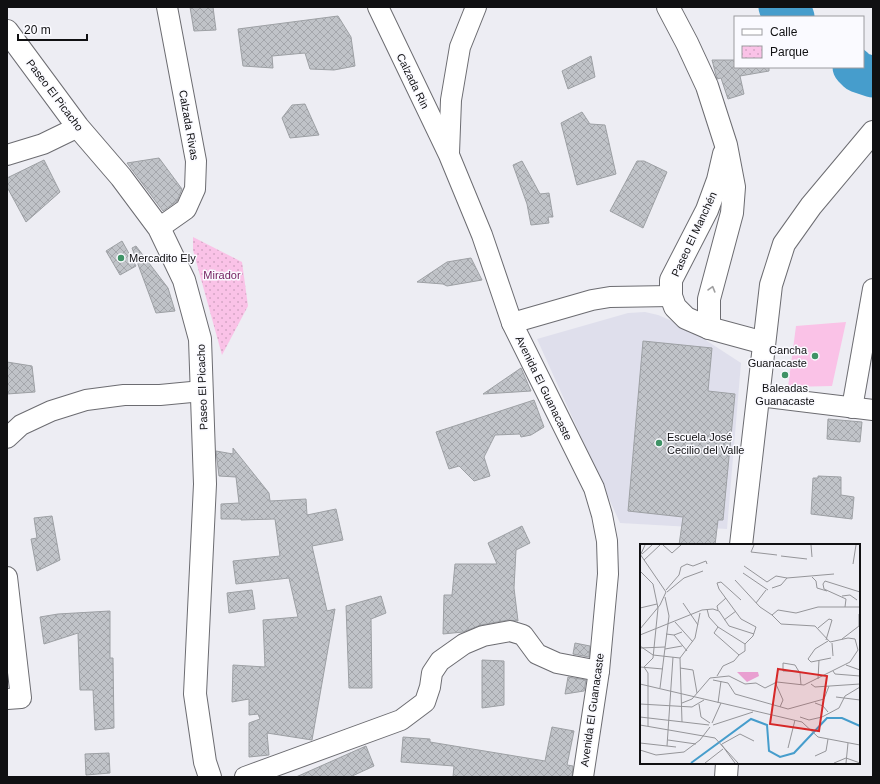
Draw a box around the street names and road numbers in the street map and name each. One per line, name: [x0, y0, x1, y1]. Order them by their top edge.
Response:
street label: Calzada Rin: [394, 51, 432, 111]
street label: Paseo El Picacho: [24, 57, 86, 133]
street label: Calzada Rivas: [177, 89, 201, 161]
street label: Paseo El Manchén: [669, 190, 719, 278]
street label: Avenida El Guanacaste: [513, 334, 575, 442]
street label: Paseo El Picacho: [194, 344, 210, 430]
street label: Avenida El Guanacaste: [578, 652, 606, 768]

